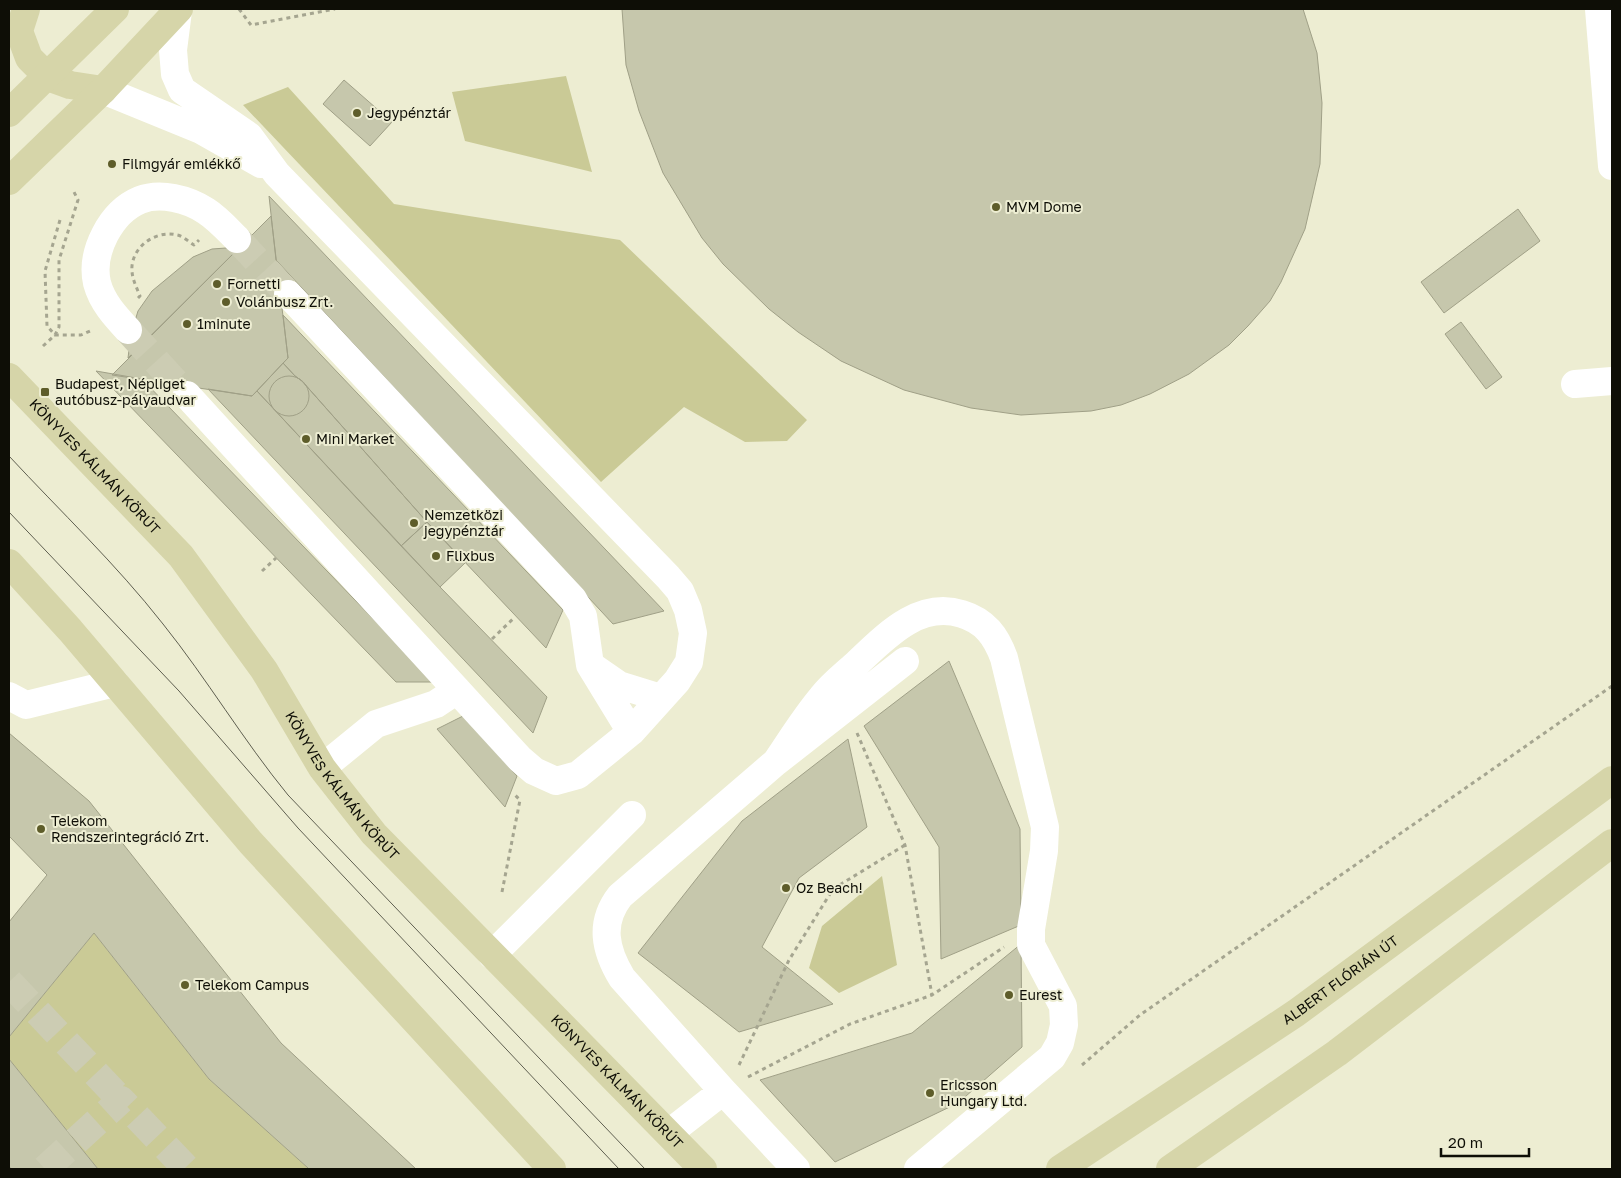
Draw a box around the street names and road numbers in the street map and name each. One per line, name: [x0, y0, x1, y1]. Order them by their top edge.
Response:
street label: KÖNYVES KÁLMÁN KÖRÚT: [26, 395, 164, 537]
street label: KÖNYVES KÁLMÁN KÖRÚT: [282, 708, 403, 863]
street label: ALBERT FLÓRIÁN ÚT: [1279, 932, 1401, 1028]
street label: KÖNYVES KÁLMÁN KÖRÚT: [548, 1011, 687, 1152]

